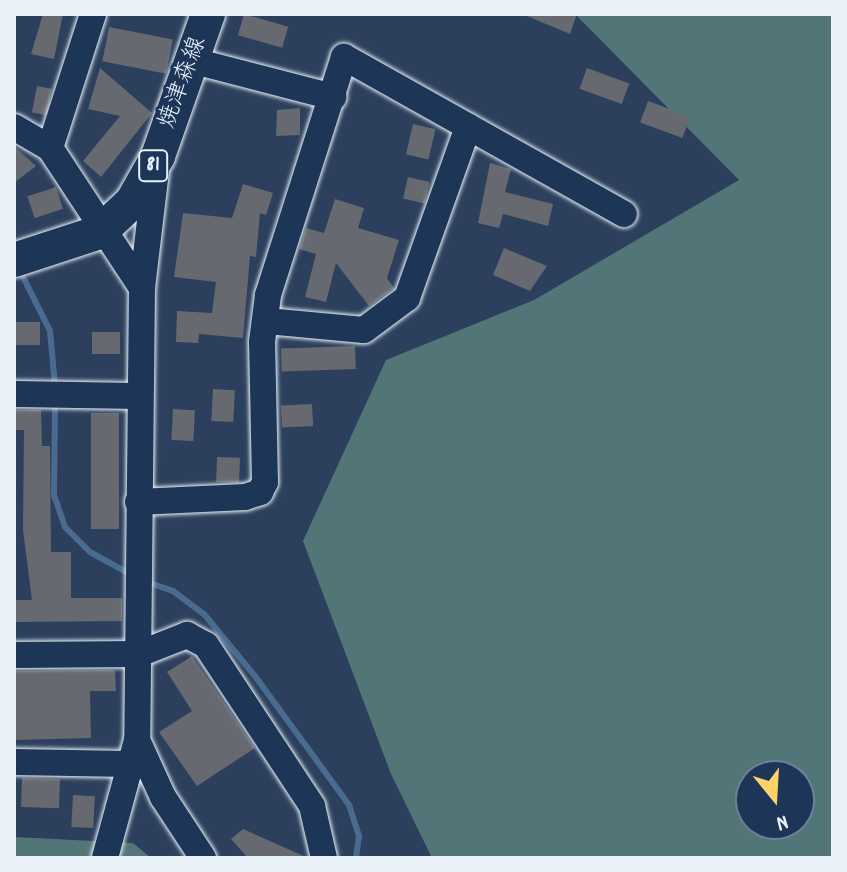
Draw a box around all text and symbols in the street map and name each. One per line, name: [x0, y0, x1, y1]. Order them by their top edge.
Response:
street label: 焼津森線: [154, 33, 214, 133]
road number: 81: [137, 148, 169, 184]
north arrow: [735, 760, 815, 840]
text: N: [772, 805, 792, 838]

